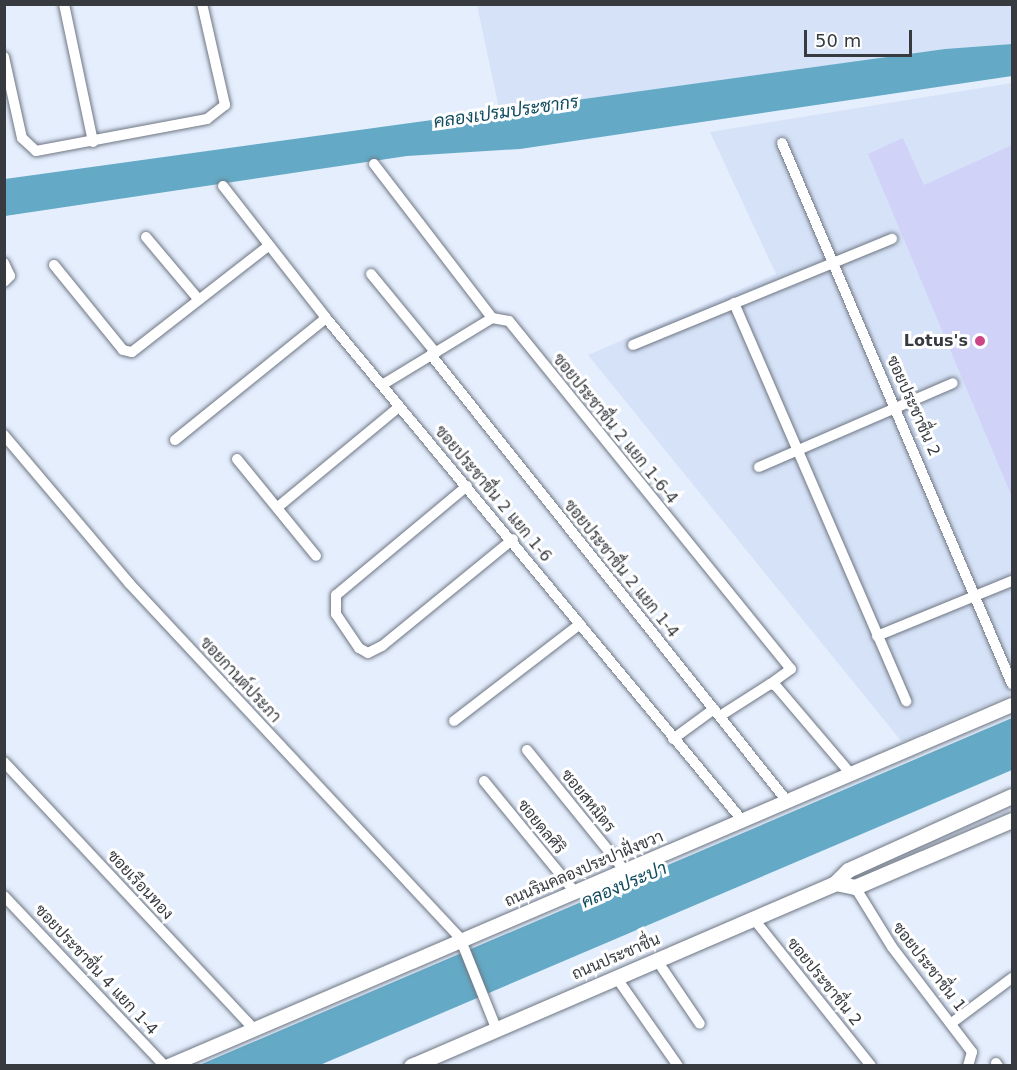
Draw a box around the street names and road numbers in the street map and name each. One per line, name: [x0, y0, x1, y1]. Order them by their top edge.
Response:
street label: ซอยประชาชื่น 2 แยก 1-6-4: [548, 350, 682, 508]
street label: ซอยประชาชื่น 2: [882, 353, 944, 459]
street label: ซอยประชาชื่น 2 แยก 1-6: [430, 422, 556, 566]
street label: ซอยประชาชื่น 2 แยก 1-4: [560, 496, 682, 642]
street label: ซอยกานต์ประภา: [196, 633, 284, 727]
street label: ซอยสหมิตร: [557, 766, 619, 836]
street label: ซอยดลศิริ: [513, 796, 569, 858]
street label: ถนนริมคลองประปาฝั่งขวา: [502, 827, 666, 911]
street label: ซอยเรือนทอง: [103, 846, 177, 924]
street label: ซอยประชาชื่น 4 แยก 1-4: [30, 901, 162, 1039]
street label: ซอยประชาชื่น 1: [888, 919, 970, 1015]
street label: ถนนประชาชื่น: [569, 930, 663, 984]
street label: ซอยประชาชื่น 2: [783, 934, 865, 1030]

